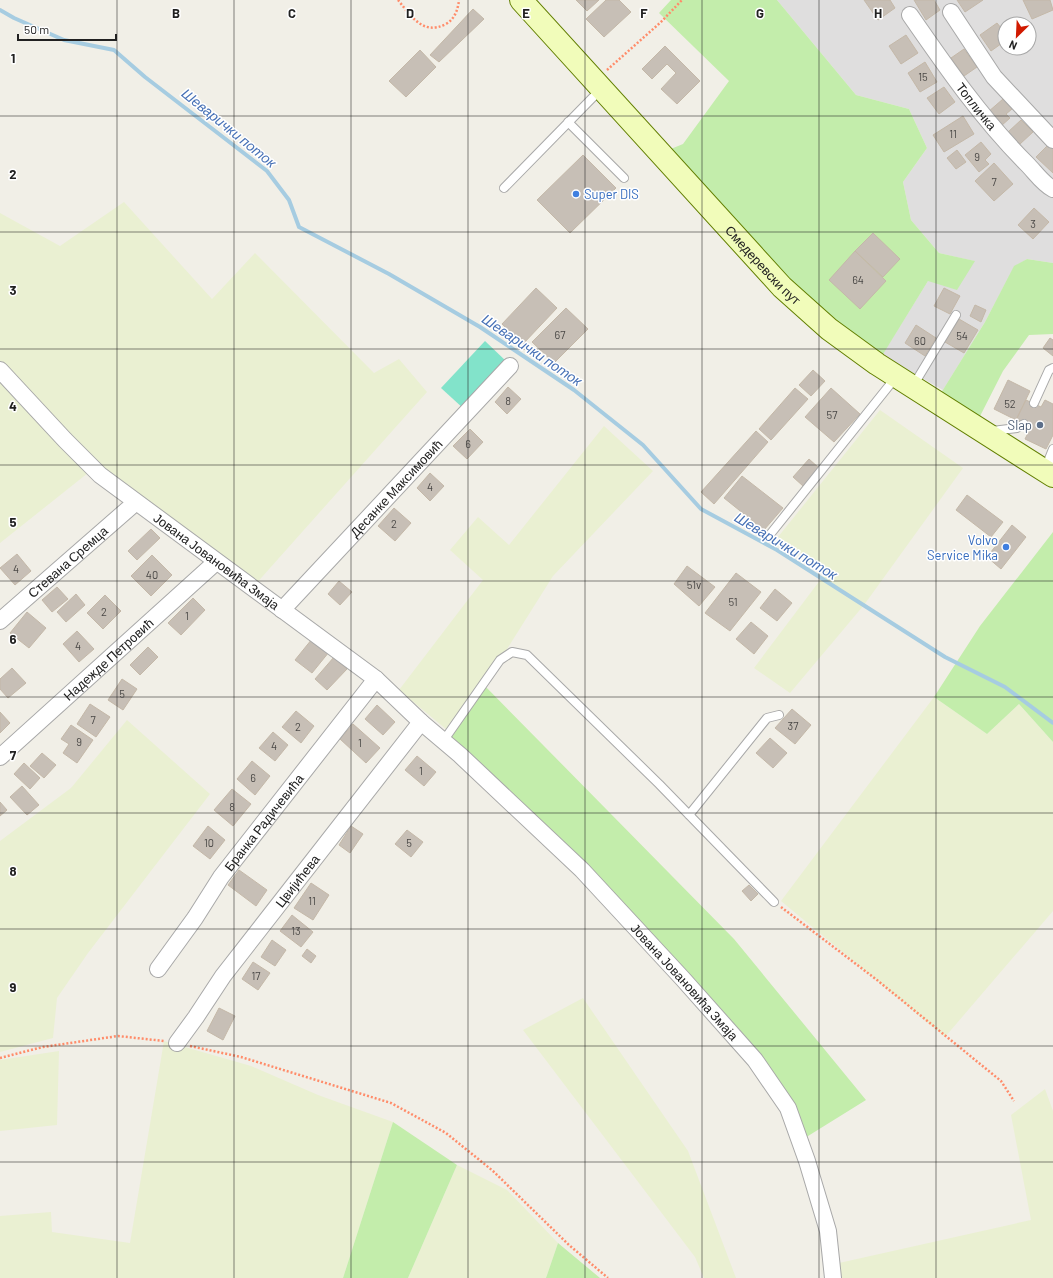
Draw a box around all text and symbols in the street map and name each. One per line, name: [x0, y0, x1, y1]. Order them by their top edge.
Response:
text: B: [172, 5, 180, 21]
text: C: [288, 5, 296, 21]
text: D: [406, 5, 414, 21]
text: E: [522, 5, 530, 21]
text: F: [640, 5, 648, 21]
text: G: [756, 5, 764, 21]
text: H: [874, 5, 882, 21]
scale bar: [18, 16, 116, 42]
north arrow: [997, 16, 1037, 56]
text: 50 m: [24, 22, 49, 36]
text: N: [1007, 38, 1019, 53]
text: 1: [11, 50, 15, 66]
house number: 15: [918, 70, 928, 83]
street label: Топличка: [953, 79, 1001, 134]
water label: Шеварички поток: [179, 84, 281, 172]
house number: 11: [949, 127, 957, 140]
house number: 9: [974, 150, 980, 163]
text: 2: [9, 166, 17, 182]
house number: 7: [991, 175, 997, 188]
place label: Super DIS: [584, 186, 639, 202]
marker: Super DIS: [571, 189, 581, 199]
house number: 3: [1030, 217, 1036, 230]
street label: Смедеревски пут: [722, 222, 804, 308]
house number: 64: [852, 273, 864, 286]
text: 3: [9, 282, 17, 298]
water label: Шеварички поток: [479, 310, 587, 390]
house number: 67: [555, 328, 565, 341]
house number: 54: [956, 329, 968, 342]
house number: 60: [914, 334, 926, 347]
house number: 8: [505, 394, 511, 407]
house number: 52: [1004, 397, 1016, 410]
text: 4: [9, 398, 17, 414]
house number: 57: [827, 408, 837, 421]
place label: Slap: [1008, 417, 1032, 433]
marker: Slap: [1035, 420, 1045, 430]
street label: Десанке Максимовић: [346, 436, 446, 540]
house number: 6: [465, 437, 471, 450]
house number: 4: [427, 480, 433, 493]
water label: Шеварички поток: [732, 508, 842, 584]
street label: Јована Јовановића Змаја: [151, 509, 283, 613]
text: 5: [9, 514, 17, 530]
house number: 2: [391, 517, 397, 530]
street label: Стевана Сремца: [24, 522, 112, 601]
place label: Volvo Service Mika: [927, 532, 998, 563]
marker: Volvo Service Mika: [1001, 542, 1011, 552]
house number: 4: [13, 562, 19, 575]
house number: 40: [146, 568, 158, 581]
house number: 51v: [687, 578, 701, 591]
house number: 51: [728, 595, 738, 608]
house number: 2: [101, 605, 107, 618]
house number: 1: [185, 609, 189, 622]
street label: Надежде Петровић: [60, 615, 157, 704]
text: 6: [10, 631, 17, 647]
house number: 4: [75, 639, 81, 652]
house number: 5: [119, 687, 125, 700]
house number: 7: [90, 713, 96, 726]
house number: 37: [788, 719, 798, 732]
house number: 2: [295, 720, 301, 733]
house number: 9: [76, 735, 82, 748]
house number: 1: [358, 736, 362, 749]
house number: 4: [271, 739, 277, 752]
text: 7: [10, 747, 17, 763]
house number: 1: [419, 764, 423, 777]
street label: Бранка Радичевића: [221, 770, 307, 874]
house number: 6: [250, 771, 256, 784]
house number: 8: [229, 800, 235, 813]
house number: 10: [204, 836, 214, 849]
house number: 5: [406, 836, 412, 849]
street label: Цвијићева: [272, 851, 323, 910]
text: 8: [9, 863, 17, 879]
house number: 11: [308, 894, 316, 907]
street label: Јована Јовановића Змаја: [628, 920, 742, 1044]
house number: 13: [291, 924, 301, 937]
house number: 17: [251, 969, 261, 982]
text: 9: [10, 979, 17, 995]

